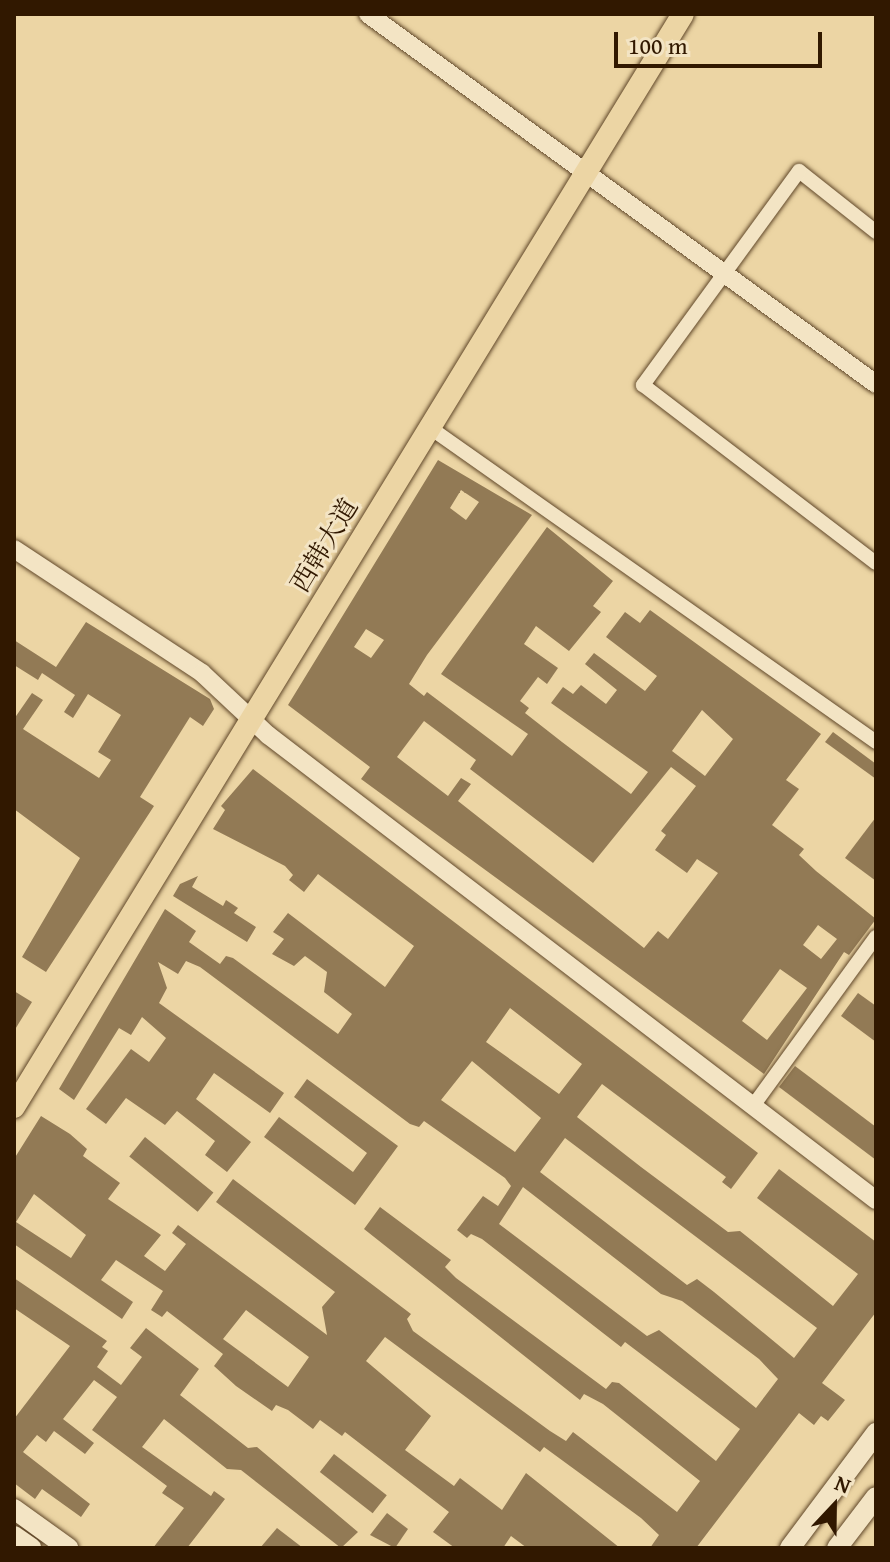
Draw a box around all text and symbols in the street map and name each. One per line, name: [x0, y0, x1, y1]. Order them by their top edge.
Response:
scale bar: [618, 16, 826, 66]
text: 100 m: [628, 28, 688, 63]
street label: 西韩大道: [284, 492, 364, 598]
north arrow: [794, 1466, 874, 1546]
text: N: [830, 1466, 856, 1501]

